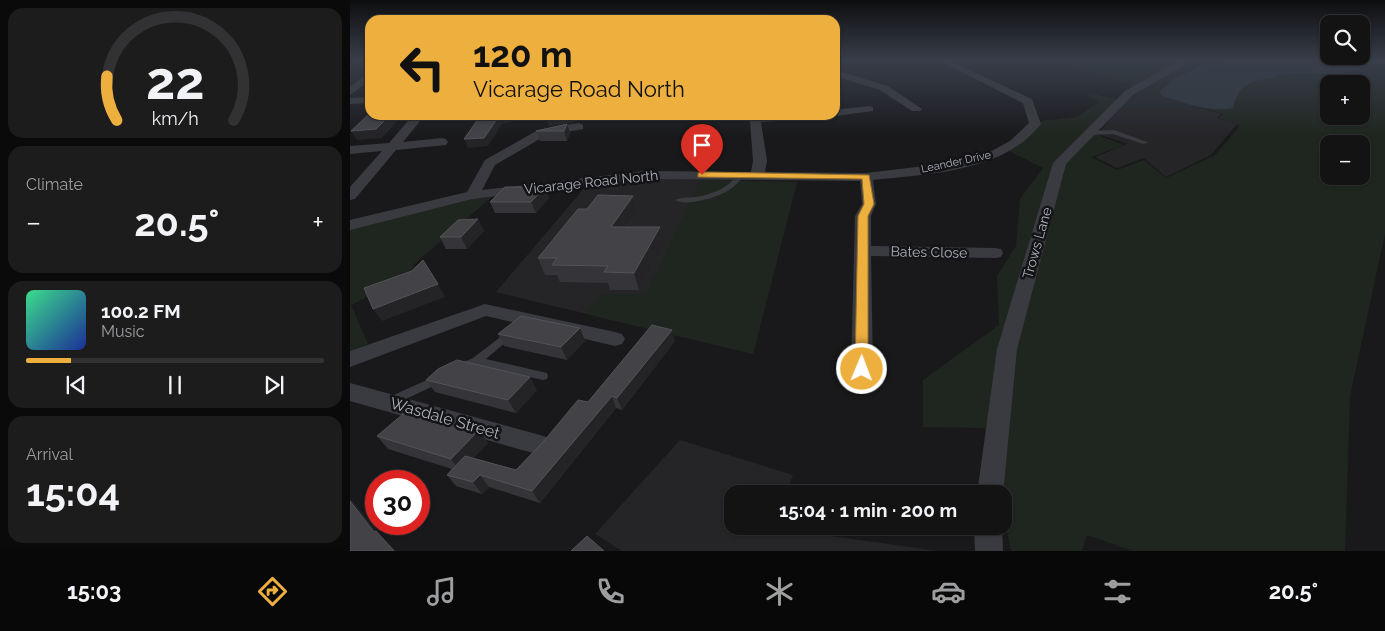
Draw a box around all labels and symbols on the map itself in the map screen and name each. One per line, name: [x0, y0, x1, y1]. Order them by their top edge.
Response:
pin: [681, 124, 723, 175]
street label: Leander Drive: [920, 148, 993, 176]
street label: Vicarage Road North: [523, 167, 659, 197]
street label: Trows Lane: [1019, 205, 1055, 281]
street label: Bates Close: [890, 243, 968, 261]
position arrow: [835, 342, 887, 394]
street label: Wasdale Street: [388, 393, 503, 443]
speed limit sign: 30: [365, 470, 430, 535]

